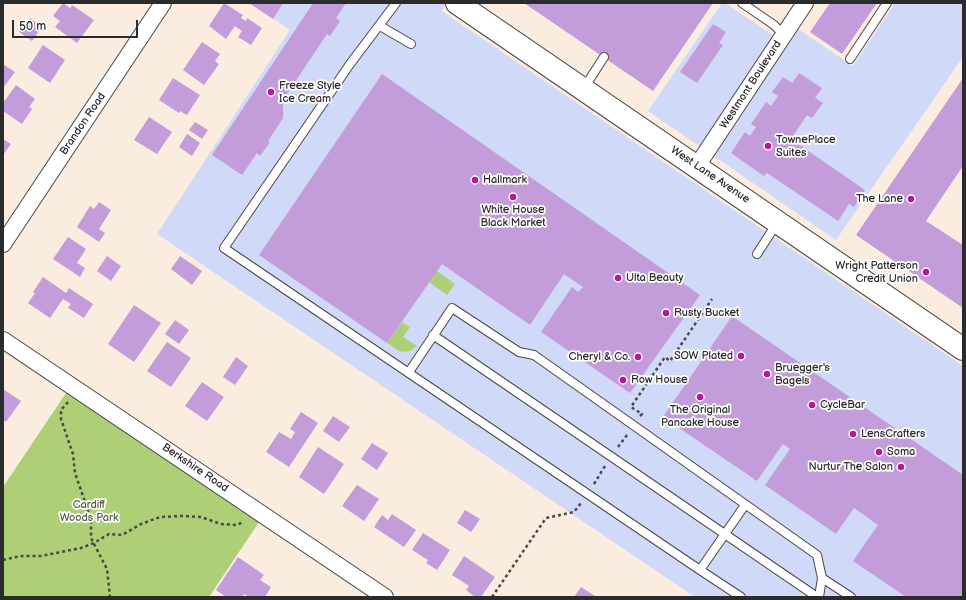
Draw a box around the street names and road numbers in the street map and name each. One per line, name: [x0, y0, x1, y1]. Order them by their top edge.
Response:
street label: Westmont Boulevard: [717, 38, 785, 132]
street label: Brandon Road: [57, 90, 109, 158]
street label: West Lane Avenue: [668, 144, 752, 206]
street label: Berkshire Road: [159, 441, 231, 495]

